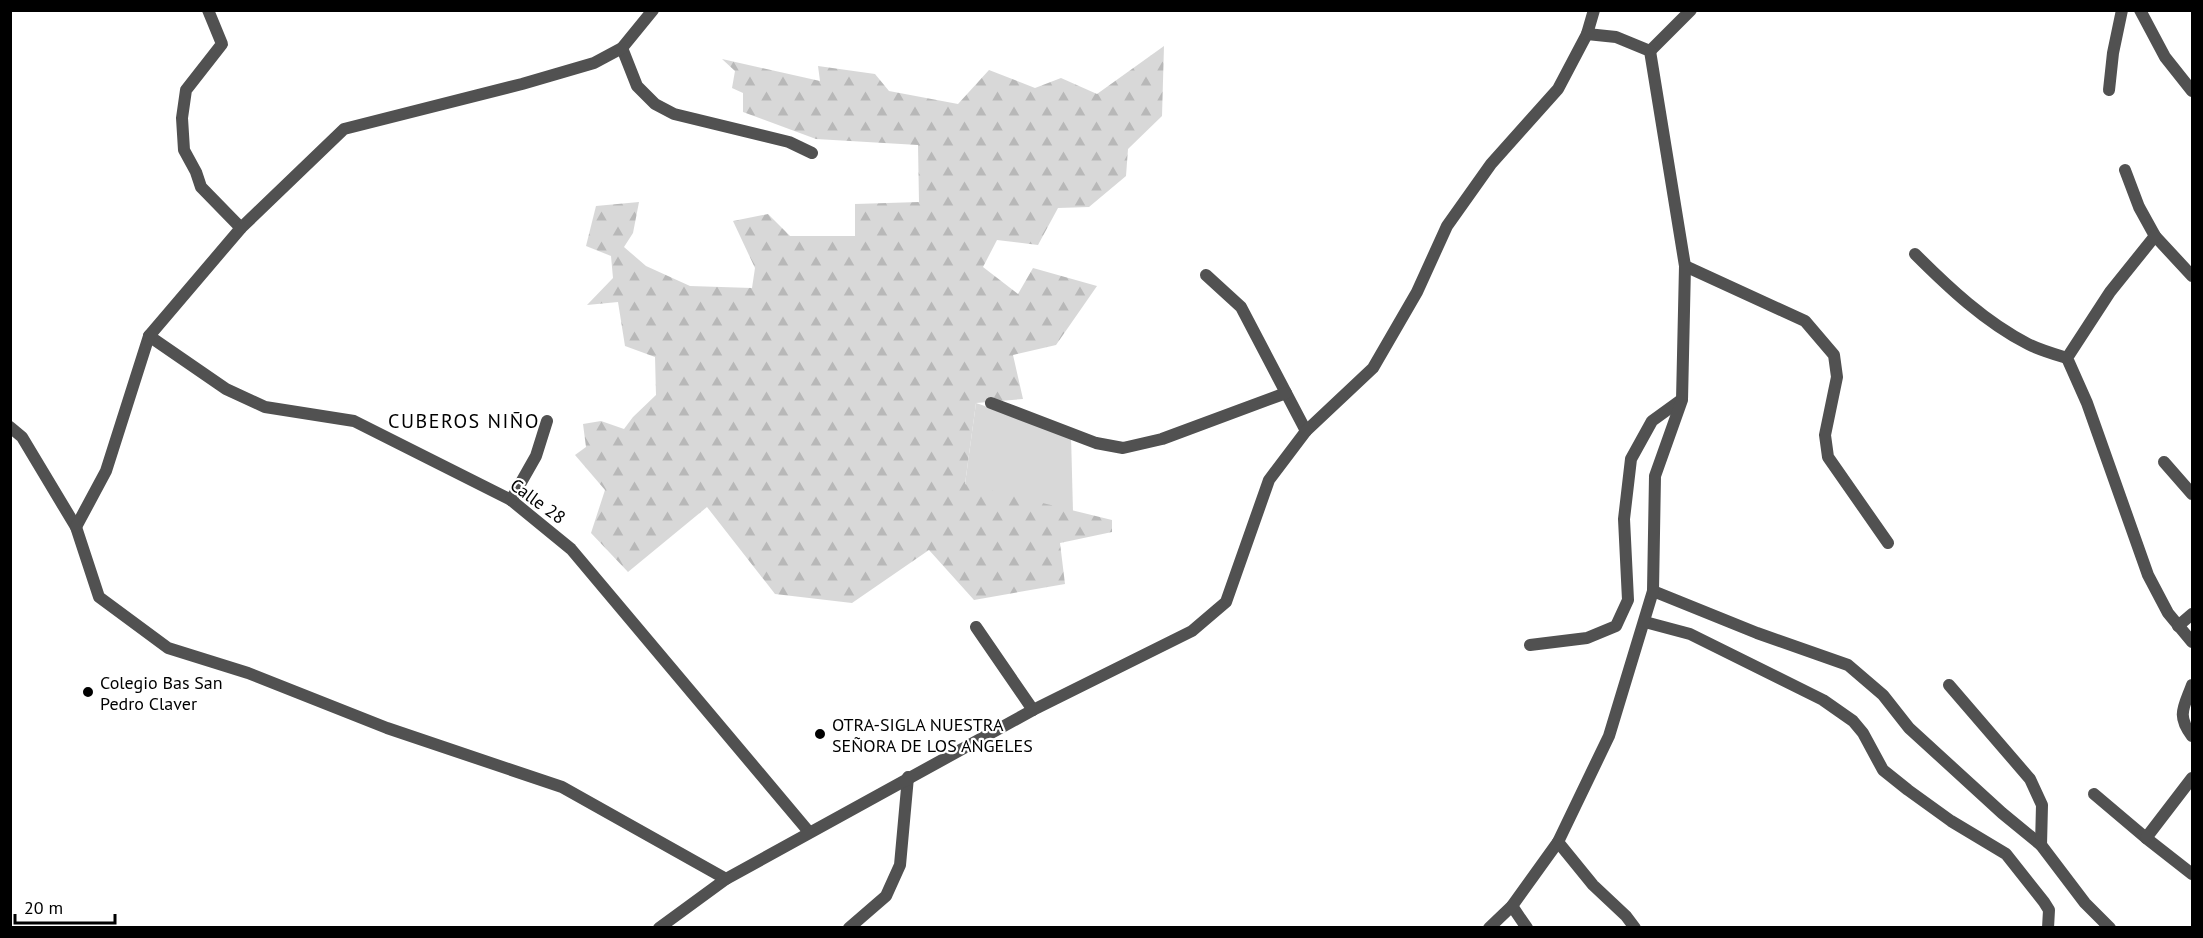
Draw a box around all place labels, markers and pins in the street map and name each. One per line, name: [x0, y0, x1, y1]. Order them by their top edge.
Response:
place label: Colegio Bas San Pedro Claver: [100, 671, 223, 715]
marker: Colegio Bas San Pedro Claver: [81, 685, 95, 699]
place label: OTRA-SIGLA NUESTRA SEÑORA DE LOS ANGELES: [832, 713, 1033, 757]
marker: OTRA-SIGLA NUESTRA SEÑORA DE LOS ANGELES: [813, 727, 827, 741]

